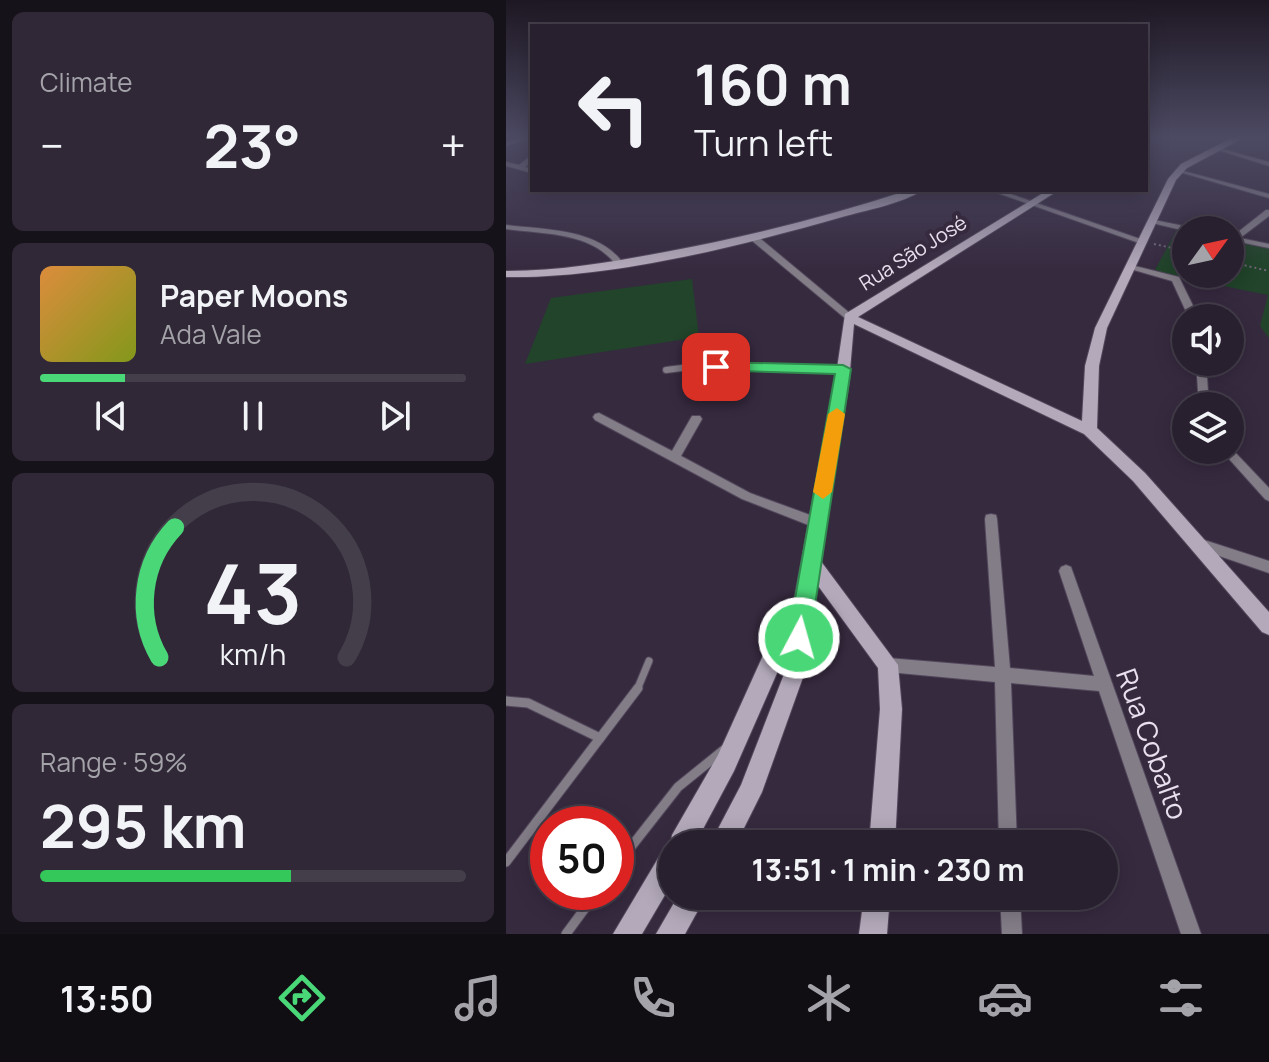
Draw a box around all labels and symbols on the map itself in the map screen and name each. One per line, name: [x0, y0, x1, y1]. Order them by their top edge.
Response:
street label: Rua São José: [854, 209, 972, 296]
north arrow: [1172, 216, 1244, 288]
pin: [682, 333, 750, 401]
position arrow: [757, 596, 841, 680]
street label: Rua Cobalto: [1108, 663, 1198, 824]
speed limit sign: 50: [530, 806, 634, 910]

